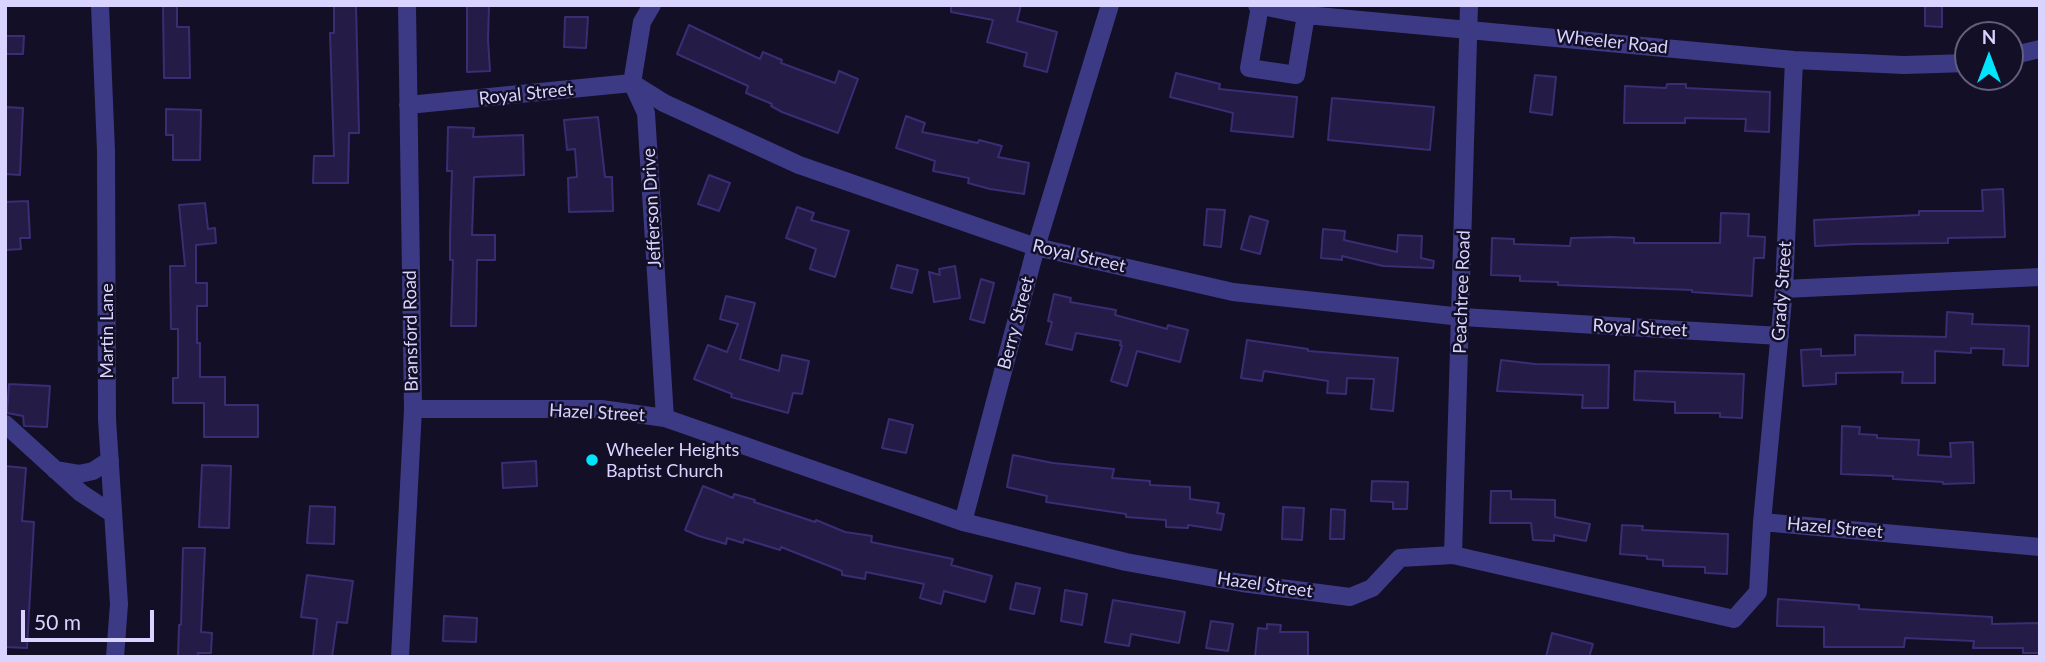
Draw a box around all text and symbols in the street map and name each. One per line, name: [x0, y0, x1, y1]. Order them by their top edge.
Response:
north arrow: [1954, 21, 2024, 91]
street label: Wheeler Road: [1555, 25, 1669, 59]
text: N: [1982, 25, 1996, 48]
street label: Royal Street: [478, 78, 574, 110]
street label: Jefferson Drive: [638, 148, 666, 268]
street label: Peachtree Road: [1449, 230, 1475, 354]
street label: Royal Street: [1030, 235, 1128, 277]
street label: Grady Street: [1768, 241, 1796, 341]
street label: Bransford Road: [399, 270, 423, 392]
street label: Berry Street: [993, 274, 1039, 372]
street label: Martin Lane: [96, 283, 118, 379]
street label: Royal Street: [1592, 315, 1688, 341]
street label: Hazel Street: [548, 400, 646, 426]
place label: Wheeler Heights Baptist Church: [606, 439, 739, 482]
marker: Wheeler Heights Baptist Church: [584, 452, 600, 468]
street label: Hazel Street: [1786, 513, 1884, 543]
street label: Hazel Street: [1216, 568, 1314, 602]
scale bar: [24, 596, 158, 640]
text: 50 m: [34, 609, 81, 634]

